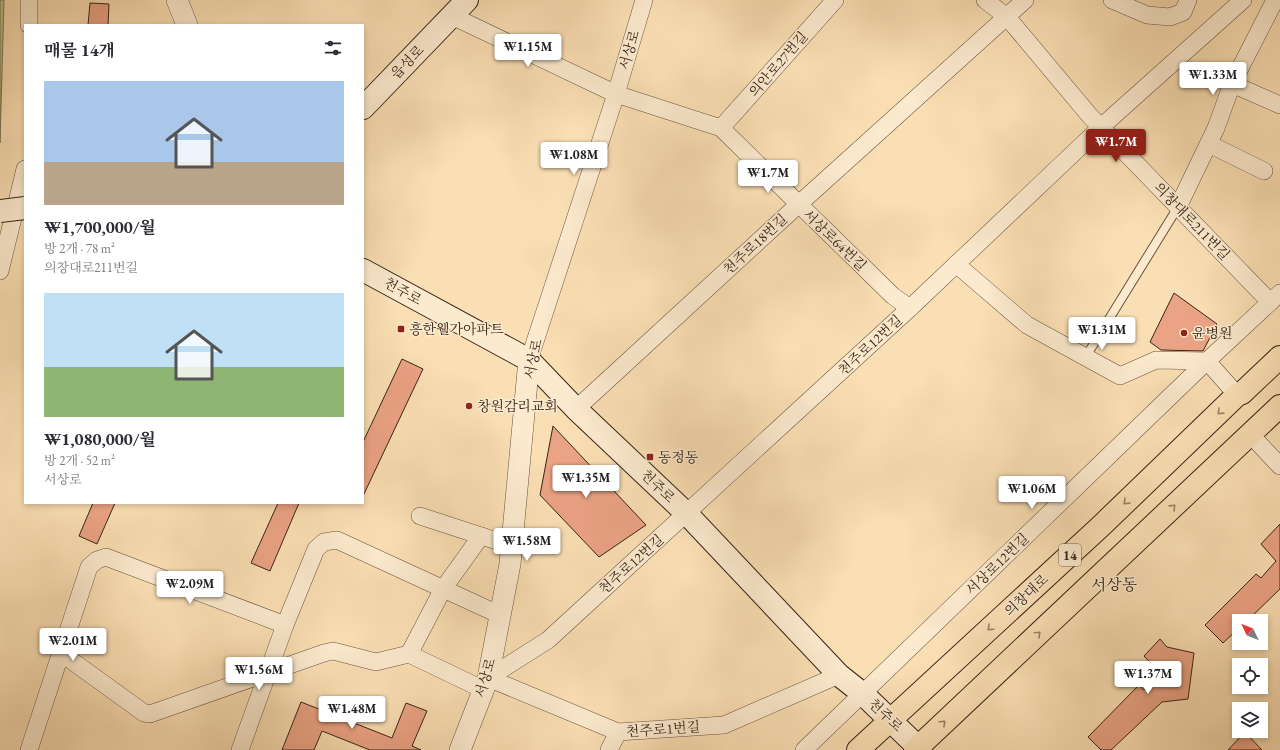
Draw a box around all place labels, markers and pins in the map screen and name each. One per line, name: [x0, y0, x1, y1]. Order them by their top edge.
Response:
pin: ₩1.15M: [495, 34, 561, 68]
pin: ₩1.33M: [1180, 62, 1246, 96]
pin: ₩1.7M: [1088, 129, 1144, 163]
pin: ₩1.08M: [541, 142, 607, 176]
pin: ₩1.7M: [740, 160, 796, 194]
pin: ₩1.31M: [1069, 317, 1135, 351]
place label: 흥한웰가아파트: [409, 320, 504, 338]
marker: 흥한웰가아파트: [396, 324, 406, 334]
place label: 윤병원: [1192, 324, 1233, 342]
marker: 윤병원: [1179, 328, 1189, 338]
place label: 창원감리교회: [477, 397, 558, 415]
marker: 창원감리교회: [464, 401, 474, 411]
place label: 동정동: [658, 448, 699, 466]
marker: 동정동: [645, 452, 655, 462]
pin: ₩1.35M: [553, 465, 619, 499]
pin: ₩1.06M: [999, 476, 1065, 510]
pin: ₩1.58M: [494, 528, 560, 562]
pin: ₩2.09M: [157, 571, 223, 605]
pin: ₩2.01M: [40, 628, 106, 662]
pin: ₩1.56M: [226, 657, 292, 691]
pin: ₩1.37M: [1115, 661, 1181, 695]
pin: ₩1.48M: [319, 696, 385, 730]

